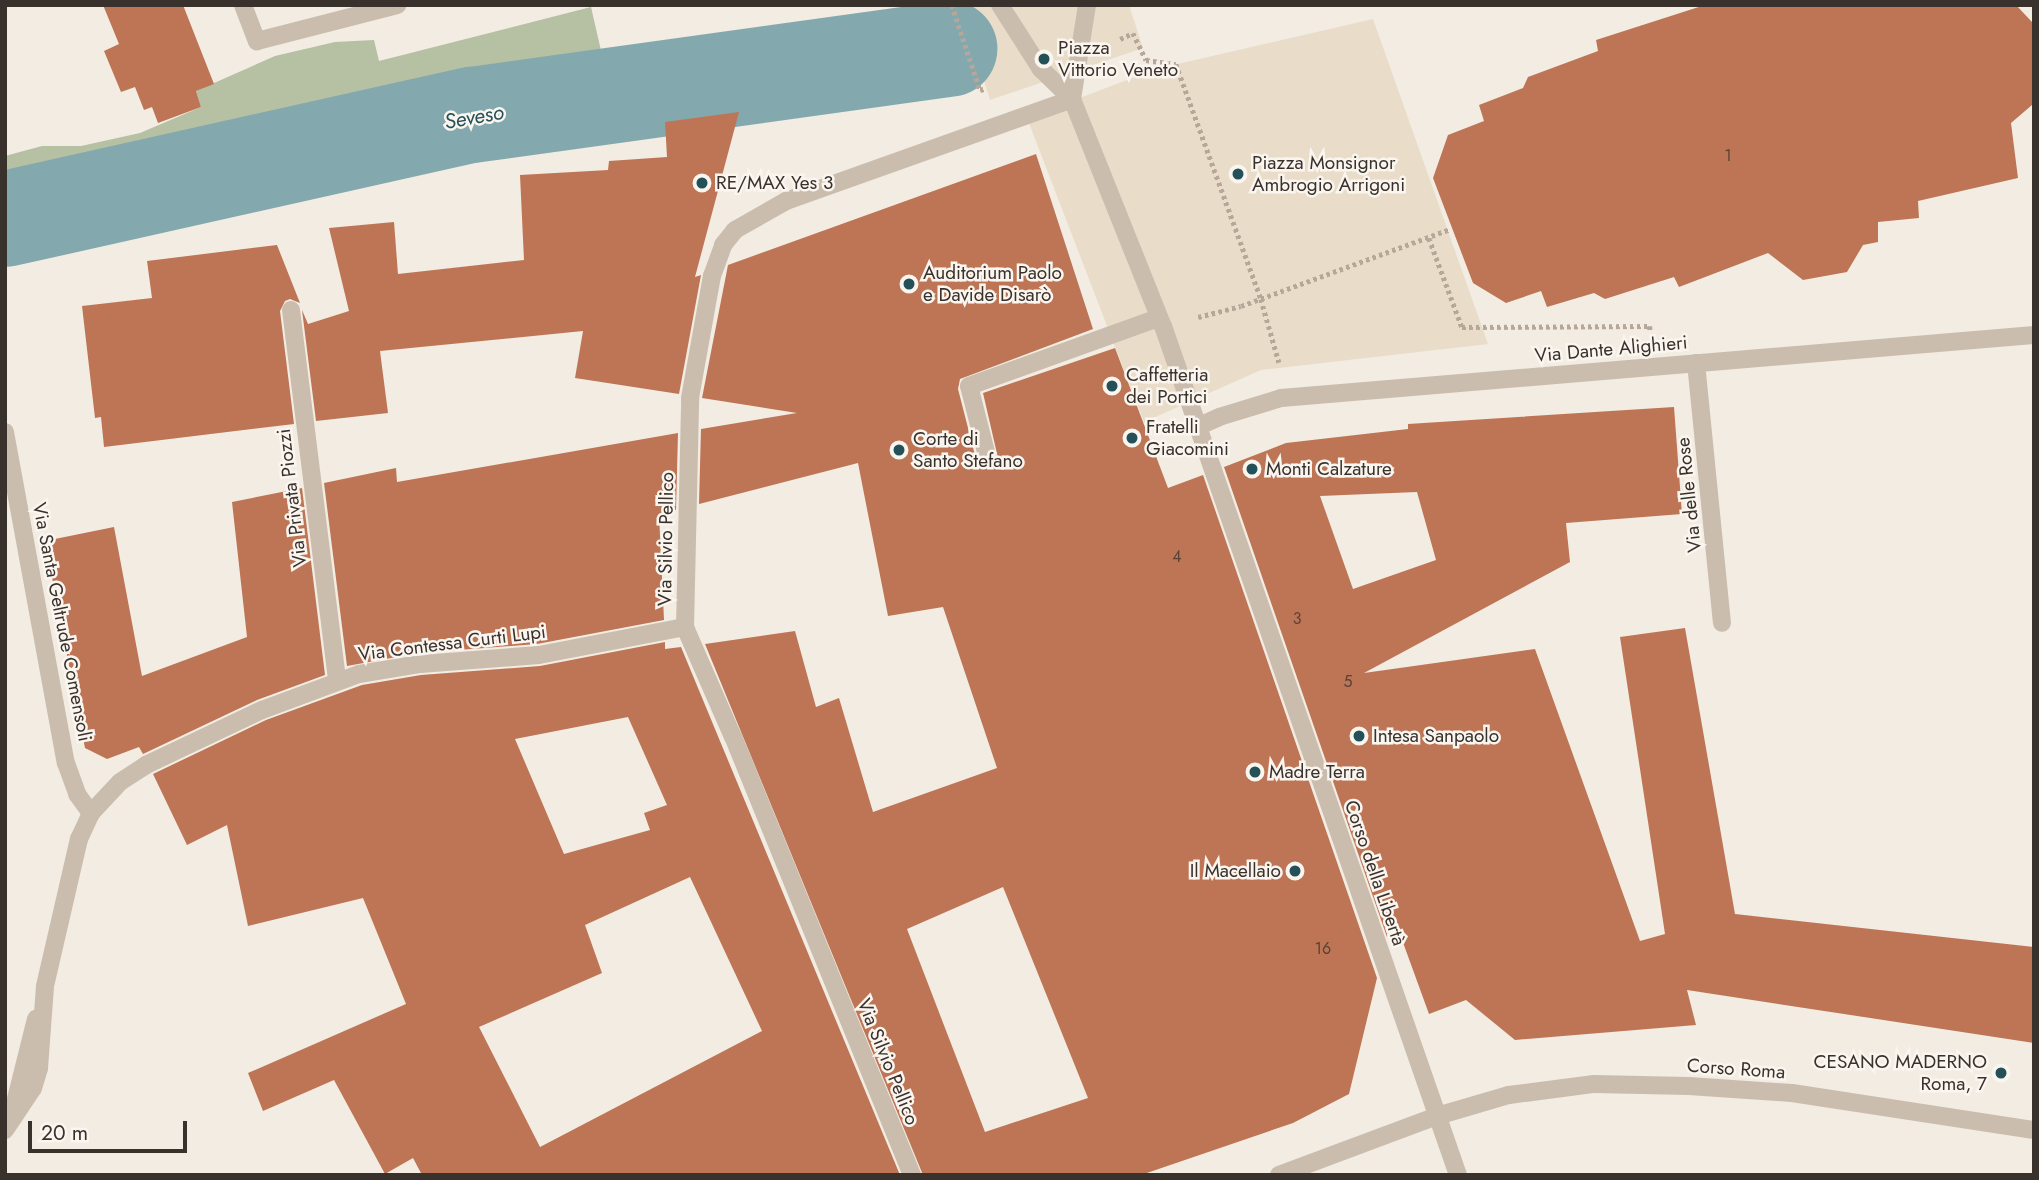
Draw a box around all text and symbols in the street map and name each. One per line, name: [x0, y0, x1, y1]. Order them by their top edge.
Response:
place label: Piazza Vittorio Veneto: [1058, 37, 1178, 81]
marker: Piazza Vittorio Veneto: [1036, 51, 1052, 67]
water label: Seveso: [442, 99, 506, 135]
house number: 1: [1724, 146, 1732, 166]
place label: Piazza Monsignor Ambrogio Arrigoni: [1252, 152, 1405, 196]
marker: Piazza Monsignor Ambrogio Arrigoni: [1230, 166, 1246, 182]
place label: RE/MAX Yes 3: [716, 172, 833, 194]
marker: RE/MAX Yes 3: [694, 175, 710, 191]
place label: Auditorium Paolo e Davide Disarò: [923, 262, 1062, 306]
marker: Auditorium Paolo e Davide Disarò: [901, 276, 917, 292]
street label: Via Dante Alighieri: [1534, 331, 1688, 367]
place label: Caffetteria dei Portici: [1126, 364, 1208, 408]
marker: Caffetteria dei Portici: [1104, 378, 1120, 394]
place label: Fratelli Giacomini: [1146, 416, 1229, 460]
street label: Via Privata Piozzi: [272, 428, 312, 568]
place label: Corte di Santo Stefano: [913, 428, 1023, 472]
marker: Fratelli Giacomini: [1124, 430, 1140, 446]
street label: Via delle Rose: [1672, 436, 1706, 554]
marker: Corte di Santo Stefano: [891, 442, 907, 458]
place label: Monti Calzature: [1266, 458, 1392, 480]
marker: Monti Calzature: [1244, 461, 1260, 477]
street label: Via Silvio Pellico: [653, 472, 679, 606]
street label: Via Santa Geltrude Comensoli: [28, 501, 96, 743]
house number: 4: [1172, 547, 1182, 567]
house number: 3: [1293, 609, 1301, 629]
street label: Via Contessa Curti Lupi: [357, 620, 547, 666]
house number: 5: [1343, 672, 1353, 692]
place label: Intesa Sanpaolo: [1373, 725, 1499, 747]
marker: Intesa Sanpaolo: [1351, 728, 1367, 744]
place label: Madre Terra: [1269, 761, 1365, 783]
marker: Madre Terra: [1247, 764, 1263, 780]
street label: Corso della Libertà: [1339, 797, 1411, 949]
place label: Il Macellaio: [1190, 860, 1281, 882]
marker: Il Macellaio: [1287, 863, 1303, 879]
house number: 16: [1315, 939, 1331, 959]
street label: Via Silvio Pellico: [852, 996, 924, 1128]
place label: CESANO MADERNO Roma, 7: [1813, 1051, 1987, 1095]
street label: Corso Roma: [1686, 1054, 1786, 1084]
marker: CESANO MADERNO Roma, 7: [1993, 1065, 2009, 1081]
scale bar: [32, 1106, 191, 1150]
text: 20 m: [41, 1118, 88, 1148]

